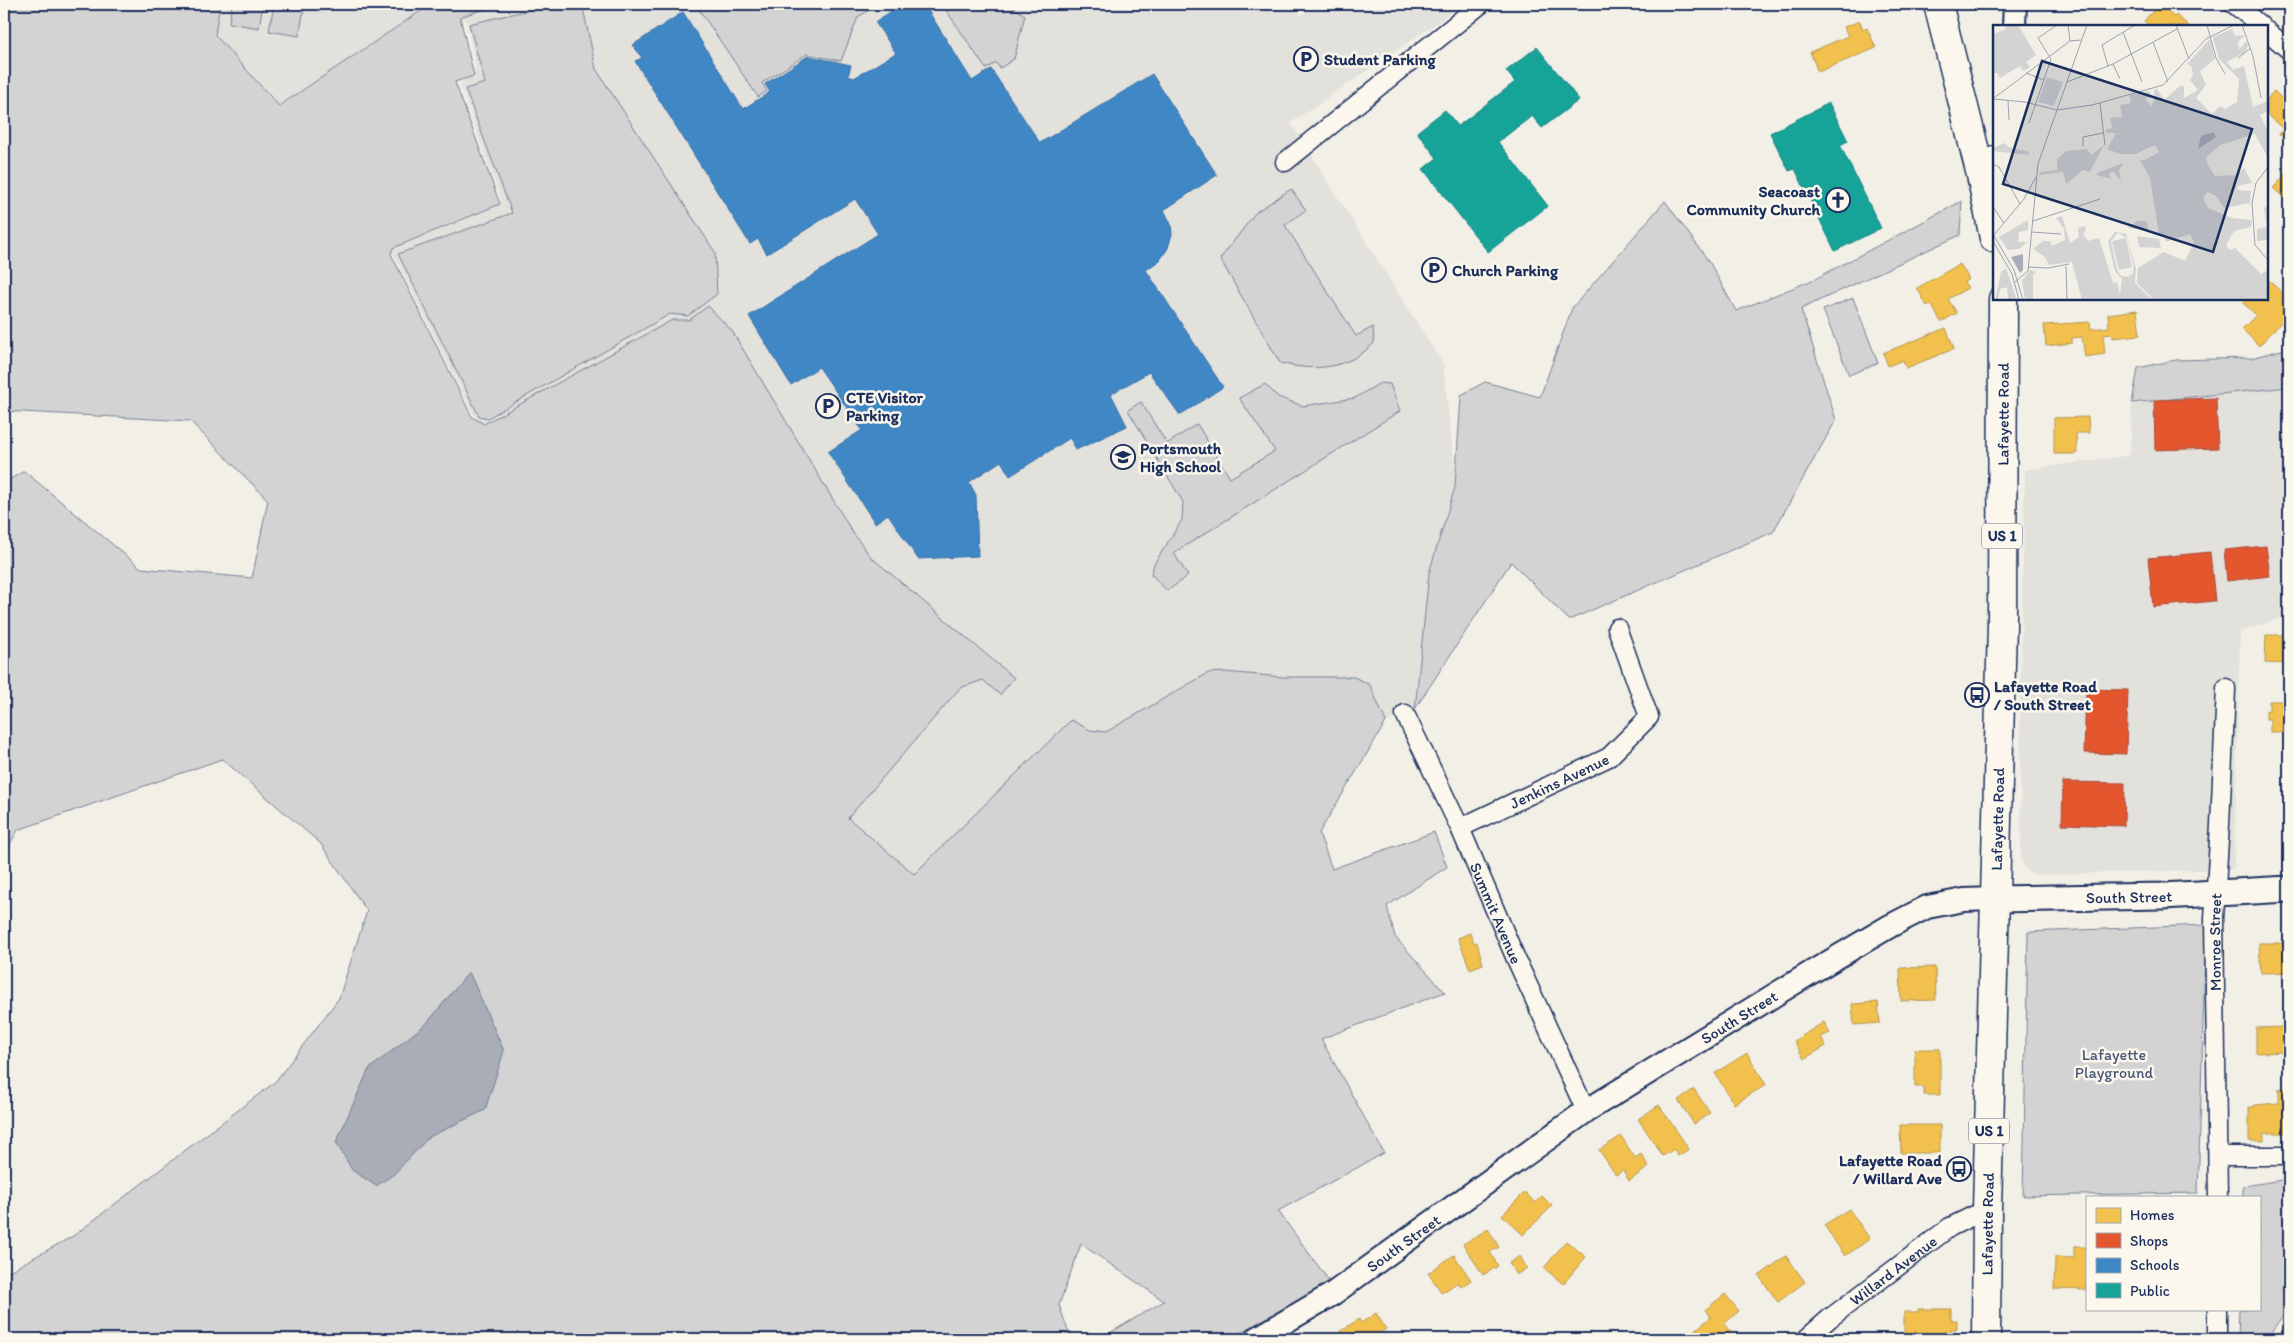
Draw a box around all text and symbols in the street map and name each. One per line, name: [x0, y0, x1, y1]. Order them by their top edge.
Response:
inset map: [1993, 25, 2268, 300]
parking icon: Student Parking: [1293, 46, 1319, 72]
place label: Student Parking: [1324, 50, 1437, 70]
place label: Seacoast Community Church: [1686, 182, 1820, 220]
church icon: Seacoast Community Church: [1825, 187, 1851, 213]
parking icon: Church Parking: [1421, 257, 1447, 283]
place label: Church Parking: [1452, 261, 1559, 281]
street label: Lafayette Road: [1993, 362, 2013, 466]
place label: CTE Visitor Parking: [846, 388, 924, 426]
parking icon: CTE Visitor Parking: [815, 393, 841, 419]
place label: Portsmouth High School: [1140, 439, 1222, 477]
school or university icon: Portsmouth High School: [1110, 444, 1136, 470]
road number: US 1: [1982, 524, 2022, 548]
place label: Lafayette Road / South Street: [1993, 677, 2097, 714]
bus stop icon: Lafayette Road / South Street: [1964, 682, 1990, 708]
street label: Jenkins Avenue: [1507, 749, 1612, 813]
street label: Lafayette Road: [1987, 767, 2008, 871]
street label: Summit Avenue: [1466, 860, 1526, 967]
street label: South Street: [2086, 886, 2173, 907]
street label: Monroe Street: [2205, 893, 2226, 991]
street label: South Street: [1697, 987, 1781, 1048]
park label: Lafayette Playground: [2075, 1045, 2153, 1082]
road number: US 1: [1969, 1118, 2009, 1144]
place label: Lafayette Road / Willard Ave: [1839, 1151, 1942, 1188]
bus stop icon: Lafayette Road / Willard Ave: [1946, 1156, 1972, 1182]
street label: Lafayette Road: [1977, 1172, 1998, 1276]
legend: [2086, 1196, 2260, 1310]
text: Homes: [2130, 1206, 2175, 1224]
street label: South Street: [1363, 1210, 1444, 1276]
street label: Willard Avenue: [1846, 1231, 1941, 1310]
text: Shops: [2130, 1232, 2169, 1250]
text: Schools: [2130, 1256, 2180, 1274]
text: Public: [2130, 1282, 2170, 1300]

